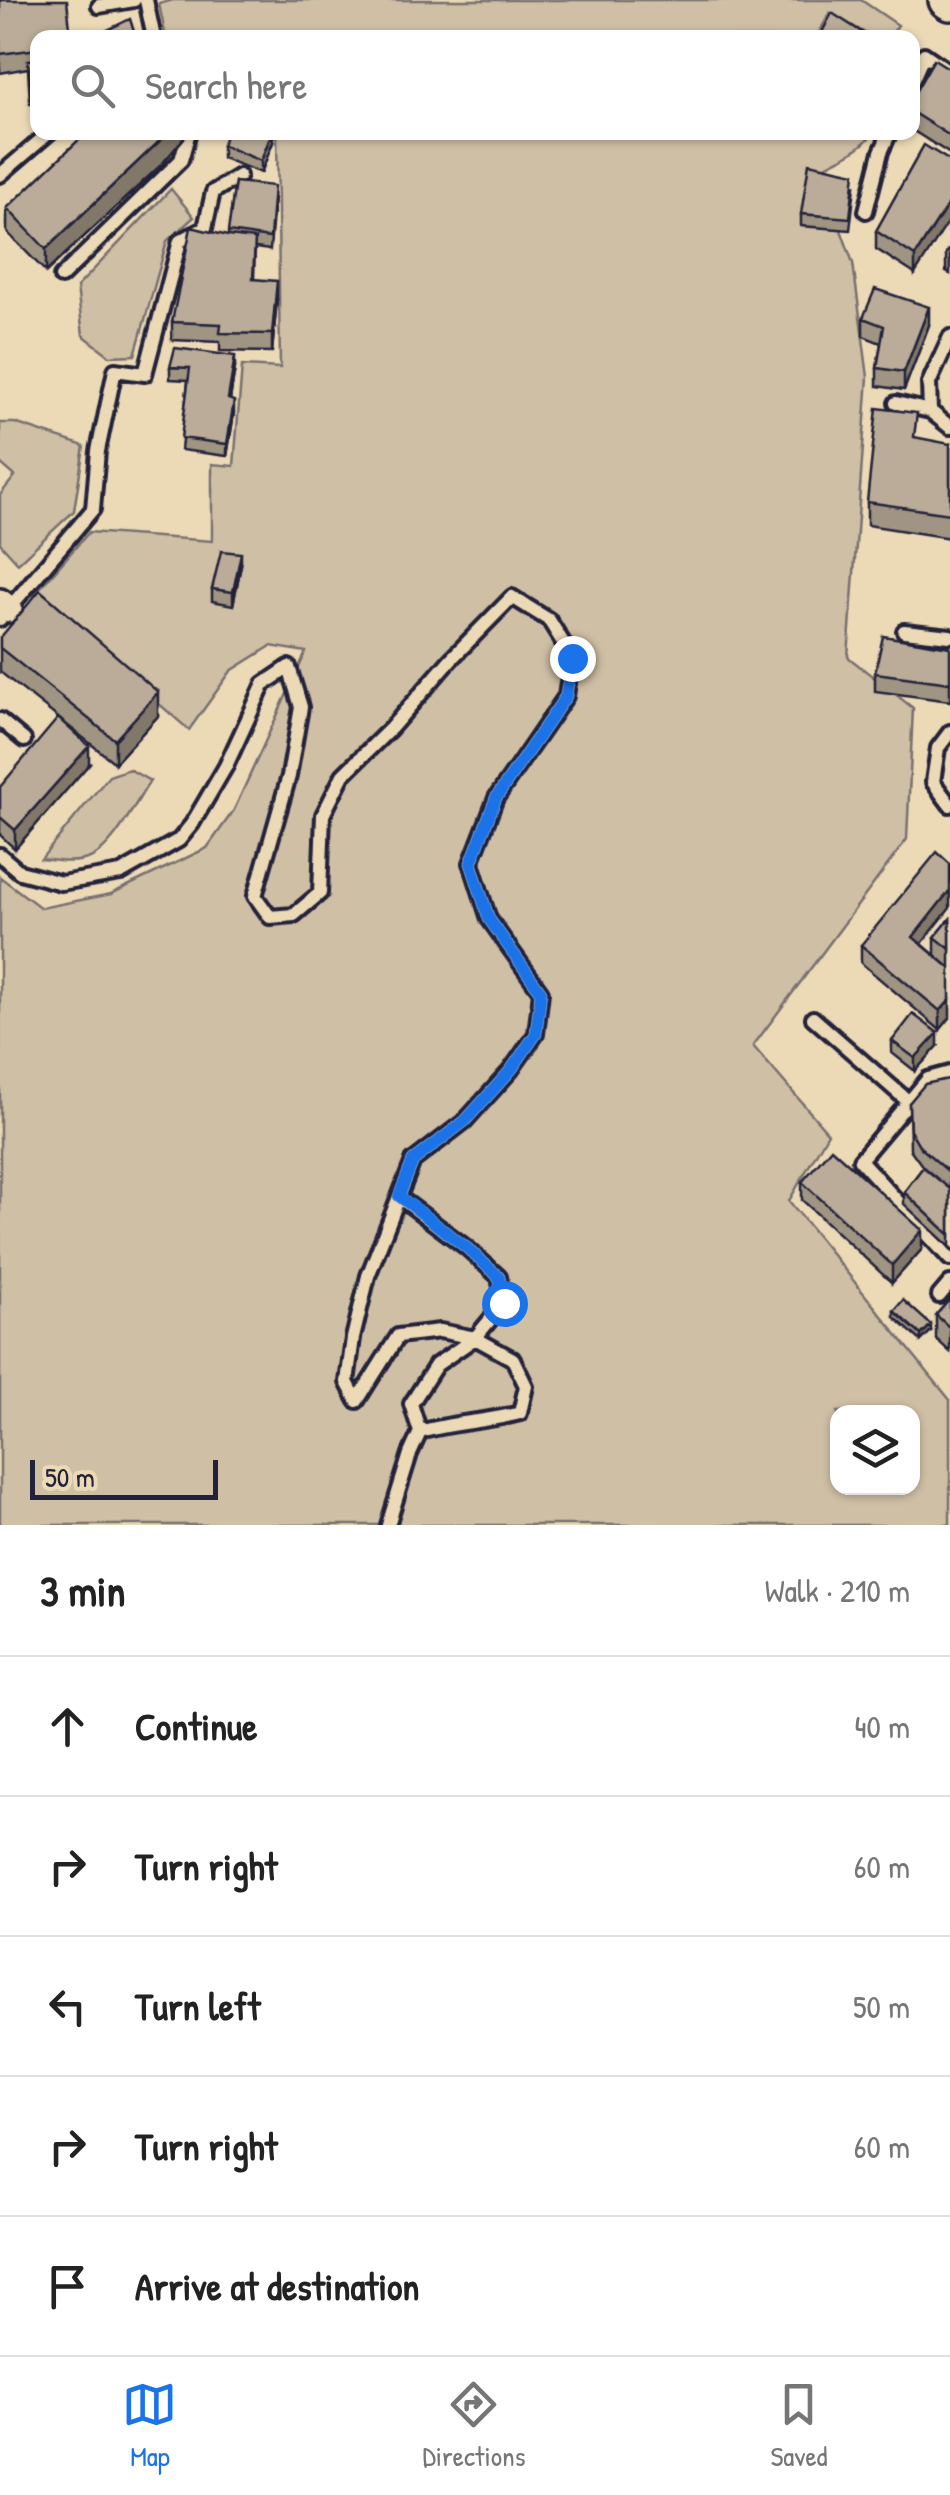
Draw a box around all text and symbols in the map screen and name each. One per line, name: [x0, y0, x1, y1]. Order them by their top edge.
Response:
search box: [30, 30, 920, 140]
icon: search: [65, 58, 120, 113]
text: Search here: [145, 59, 307, 111]
route end: [550, 636, 596, 682]
route start: [482, 1281, 528, 1327]
map controls: [830, 1405, 920, 1495]
button: layers: [830, 1405, 920, 1495]
scale bar: [30, 1455, 218, 1500]
text: 50 m: [45, 1458, 95, 1496]
text: 3 min: [40, 1562, 125, 1619]
text: Walk · 210 m: [765, 1569, 910, 1612]
icon: ahead: [40, 1699, 95, 1754]
text: Continue: [135, 1700, 257, 1752]
text: 40 m: [855, 1705, 910, 1748]
icon: right: [40, 1839, 95, 1894]
text: Turn right: [135, 1840, 278, 1892]
text: 60 m: [854, 1845, 910, 1888]
icon: left: [40, 1979, 95, 2034]
text: Turn left: [135, 1980, 260, 2032]
text: 50 m: [853, 1985, 910, 2028]
icon: right: [40, 2119, 95, 2174]
text: Turn right: [135, 2120, 278, 2172]
text: 60 m: [854, 2125, 910, 2168]
icon: arrive: [40, 2259, 95, 2314]
text: Arrive at destination: [135, 2260, 419, 2312]
tab: Map: [122, 2377, 177, 2475]
tab: Directions: [422, 2377, 525, 2475]
tab: Saved: [770, 2377, 828, 2475]

